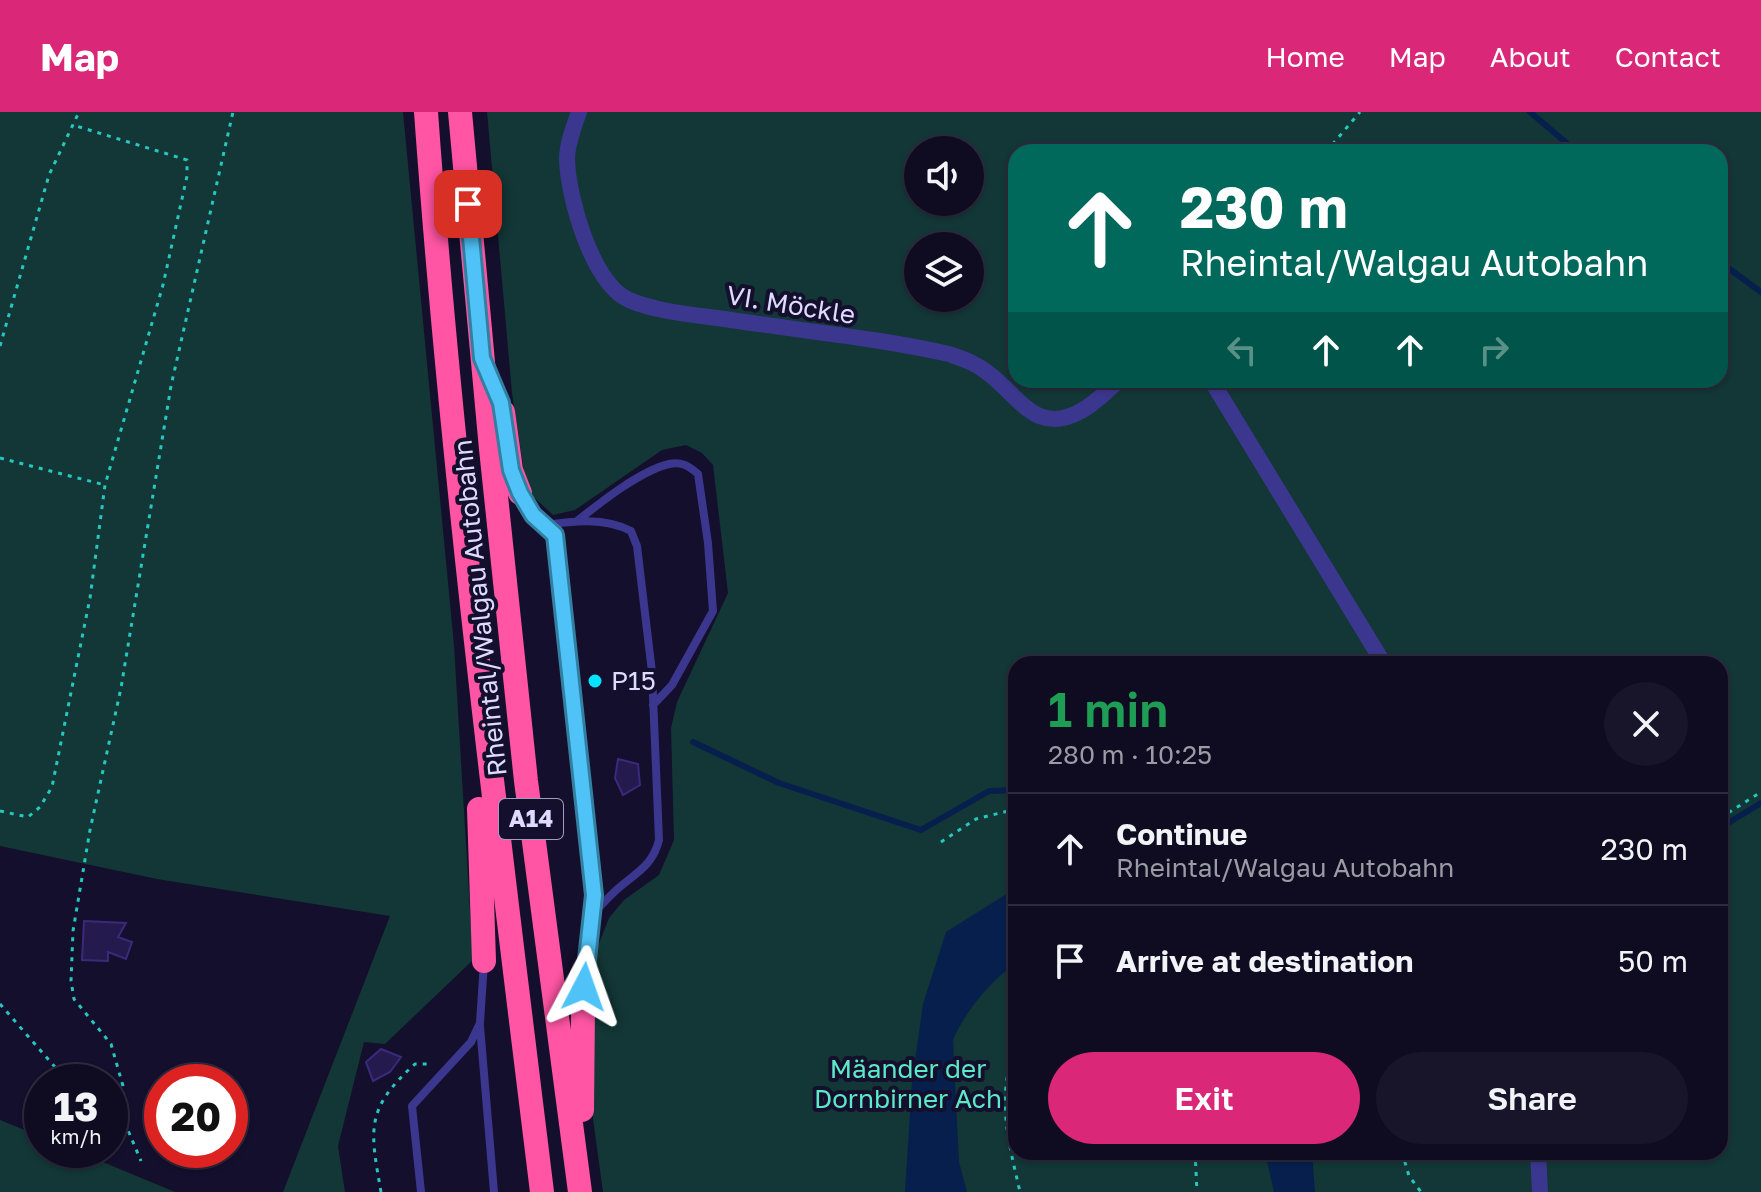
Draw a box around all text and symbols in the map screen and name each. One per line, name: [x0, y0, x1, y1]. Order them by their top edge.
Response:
text: Map: [40, 34, 119, 79]
text: Home: [1266, 40, 1345, 73]
text: Map: [1389, 40, 1446, 73]
text: About: [1490, 40, 1571, 73]
text: Contact: [1615, 40, 1721, 73]
map controls: [904, 136, 984, 312]
button: sound: [904, 136, 984, 216]
pin: [434, 170, 502, 238]
text: 230 m: [1180, 173, 1348, 240]
icon: ahead: [1048, 176, 1152, 280]
icon: arrive: [446, 182, 490, 226]
button: layers: [904, 232, 984, 312]
text: Rheintal/Walgau Autobahn: [1180, 241, 1648, 284]
street label: VI. Möckle: [725, 279, 858, 330]
icon: left: [1220, 328, 1264, 372]
icon: ahead: [1304, 328, 1348, 372]
icon: ahead: [1388, 328, 1432, 372]
icon: right: [1472, 328, 1516, 372]
street label: Rheintal/Walgau Autobahn: [446, 438, 513, 778]
place label: P15: [611, 665, 656, 696]
marker: P15: [586, 672, 604, 690]
text: 1 min: [1048, 680, 1168, 738]
button: close: [1604, 682, 1688, 766]
text: 280 m · 10:25: [1048, 739, 1212, 770]
road number: A14: [499, 799, 563, 839]
text: Continue: [1116, 816, 1247, 852]
icon: ahead: [1048, 827, 1092, 871]
text: 230 m: [1600, 831, 1688, 867]
text: Rheintal/Walgau Autobahn: [1116, 852, 1454, 883]
icon: arrive: [1048, 939, 1092, 983]
text: Arrive at destination: [1116, 943, 1413, 979]
text: 50 m: [1618, 943, 1688, 979]
position arrow: [542, 945, 626, 1029]
button: Exit: [1048, 1052, 1360, 1144]
button: Share: [1376, 1052, 1688, 1144]
park label: Mäander der Dornbirner Ach: [814, 1053, 1002, 1114]
speed limit sign: 20: [144, 1064, 248, 1168]
text: 13: [54, 1082, 99, 1130]
text: km/h: [51, 1124, 101, 1148]

